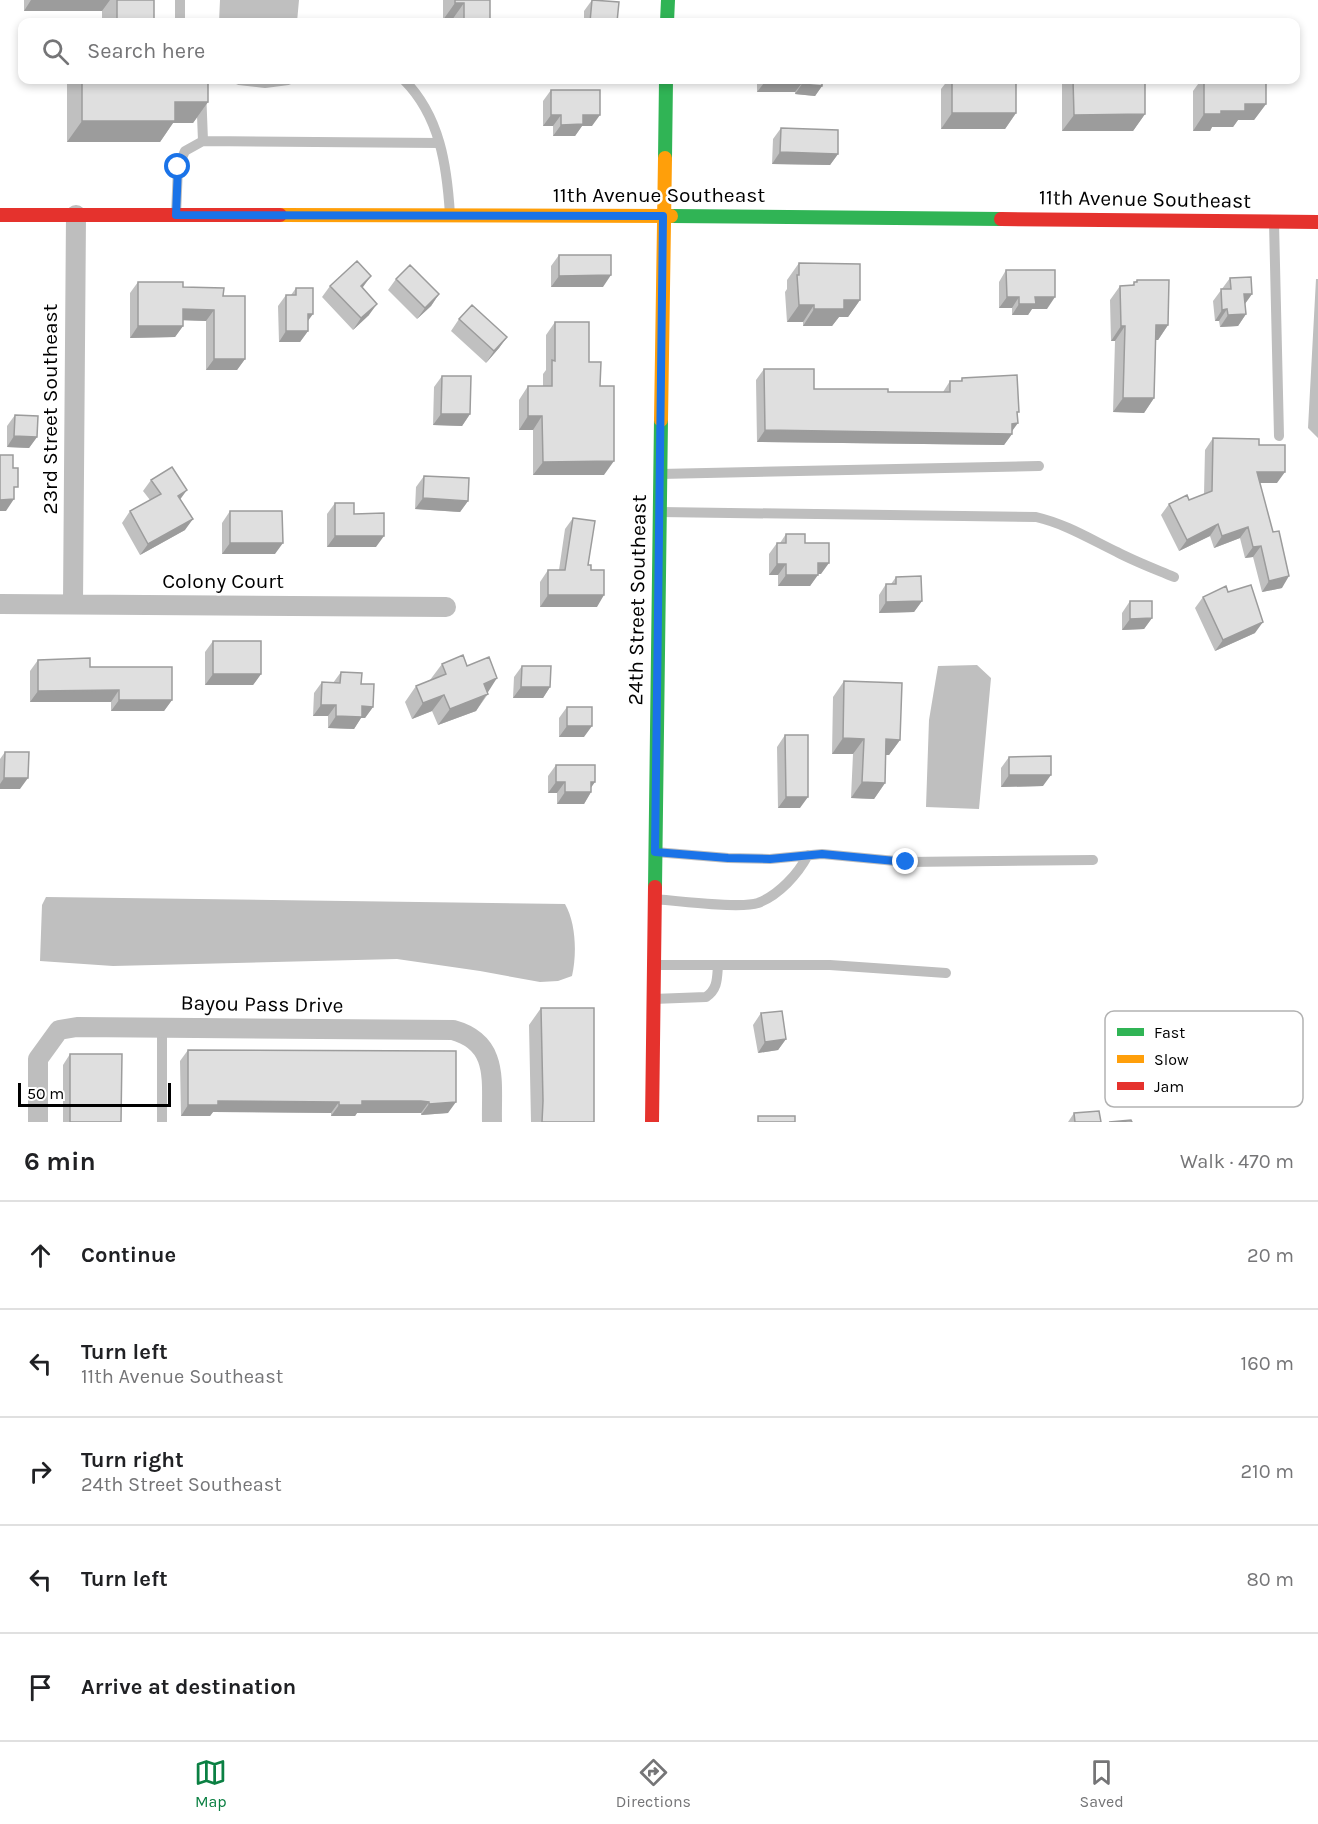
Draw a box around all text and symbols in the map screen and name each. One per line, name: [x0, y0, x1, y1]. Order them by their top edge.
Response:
search box: [18, 18, 1300, 84]
icon: search: [39, 35, 72, 68]
text: Search here: [87, 38, 205, 64]
route start: [164, 153, 190, 179]
street label: 11th Avenue Southeast: [553, 183, 765, 207]
street label: 11th Avenue Southeast: [1039, 185, 1251, 213]
street label: 23rd Street Southeast: [38, 303, 62, 514]
street label: 24th Street Southeast: [623, 494, 651, 706]
street label: Colony Court: [162, 569, 284, 593]
route end: [892, 848, 918, 874]
street label: Bayou Pass Drive: [180, 991, 344, 1017]
legend: [1105, 1011, 1303, 1107]
text: Fast: [1154, 1023, 1185, 1042]
text: Slow: [1154, 1050, 1189, 1069]
text: Jam: [1154, 1077, 1184, 1096]
scale bar: [18, 1080, 171, 1108]
text: 50 m: [27, 1084, 64, 1103]
text: 6 min: [24, 1146, 96, 1177]
text: Walk · 470 m: [1180, 1150, 1294, 1173]
icon: ahead: [24, 1239, 57, 1272]
text: Continue: [81, 1242, 176, 1268]
text: 20 m: [1247, 1244, 1294, 1267]
text: Turn left: [81, 1339, 168, 1365]
icon: left: [24, 1347, 57, 1380]
text: 160 m: [1241, 1352, 1294, 1375]
text: 11th Avenue Southeast: [81, 1365, 283, 1388]
text: Turn right: [81, 1447, 184, 1473]
icon: right: [24, 1455, 57, 1488]
text: 210 m: [1240, 1460, 1294, 1483]
text: 24th Street Southeast: [81, 1473, 282, 1496]
icon: left: [24, 1563, 57, 1596]
text: Turn left: [81, 1566, 168, 1592]
text: 80 m: [1246, 1568, 1294, 1591]
icon: arrive: [24, 1671, 57, 1704]
text: Arrive at destination: [81, 1674, 296, 1700]
tab: Map: [194, 1756, 227, 1811]
tab: Directions: [616, 1756, 691, 1811]
tab: Saved: [1080, 1756, 1124, 1811]

